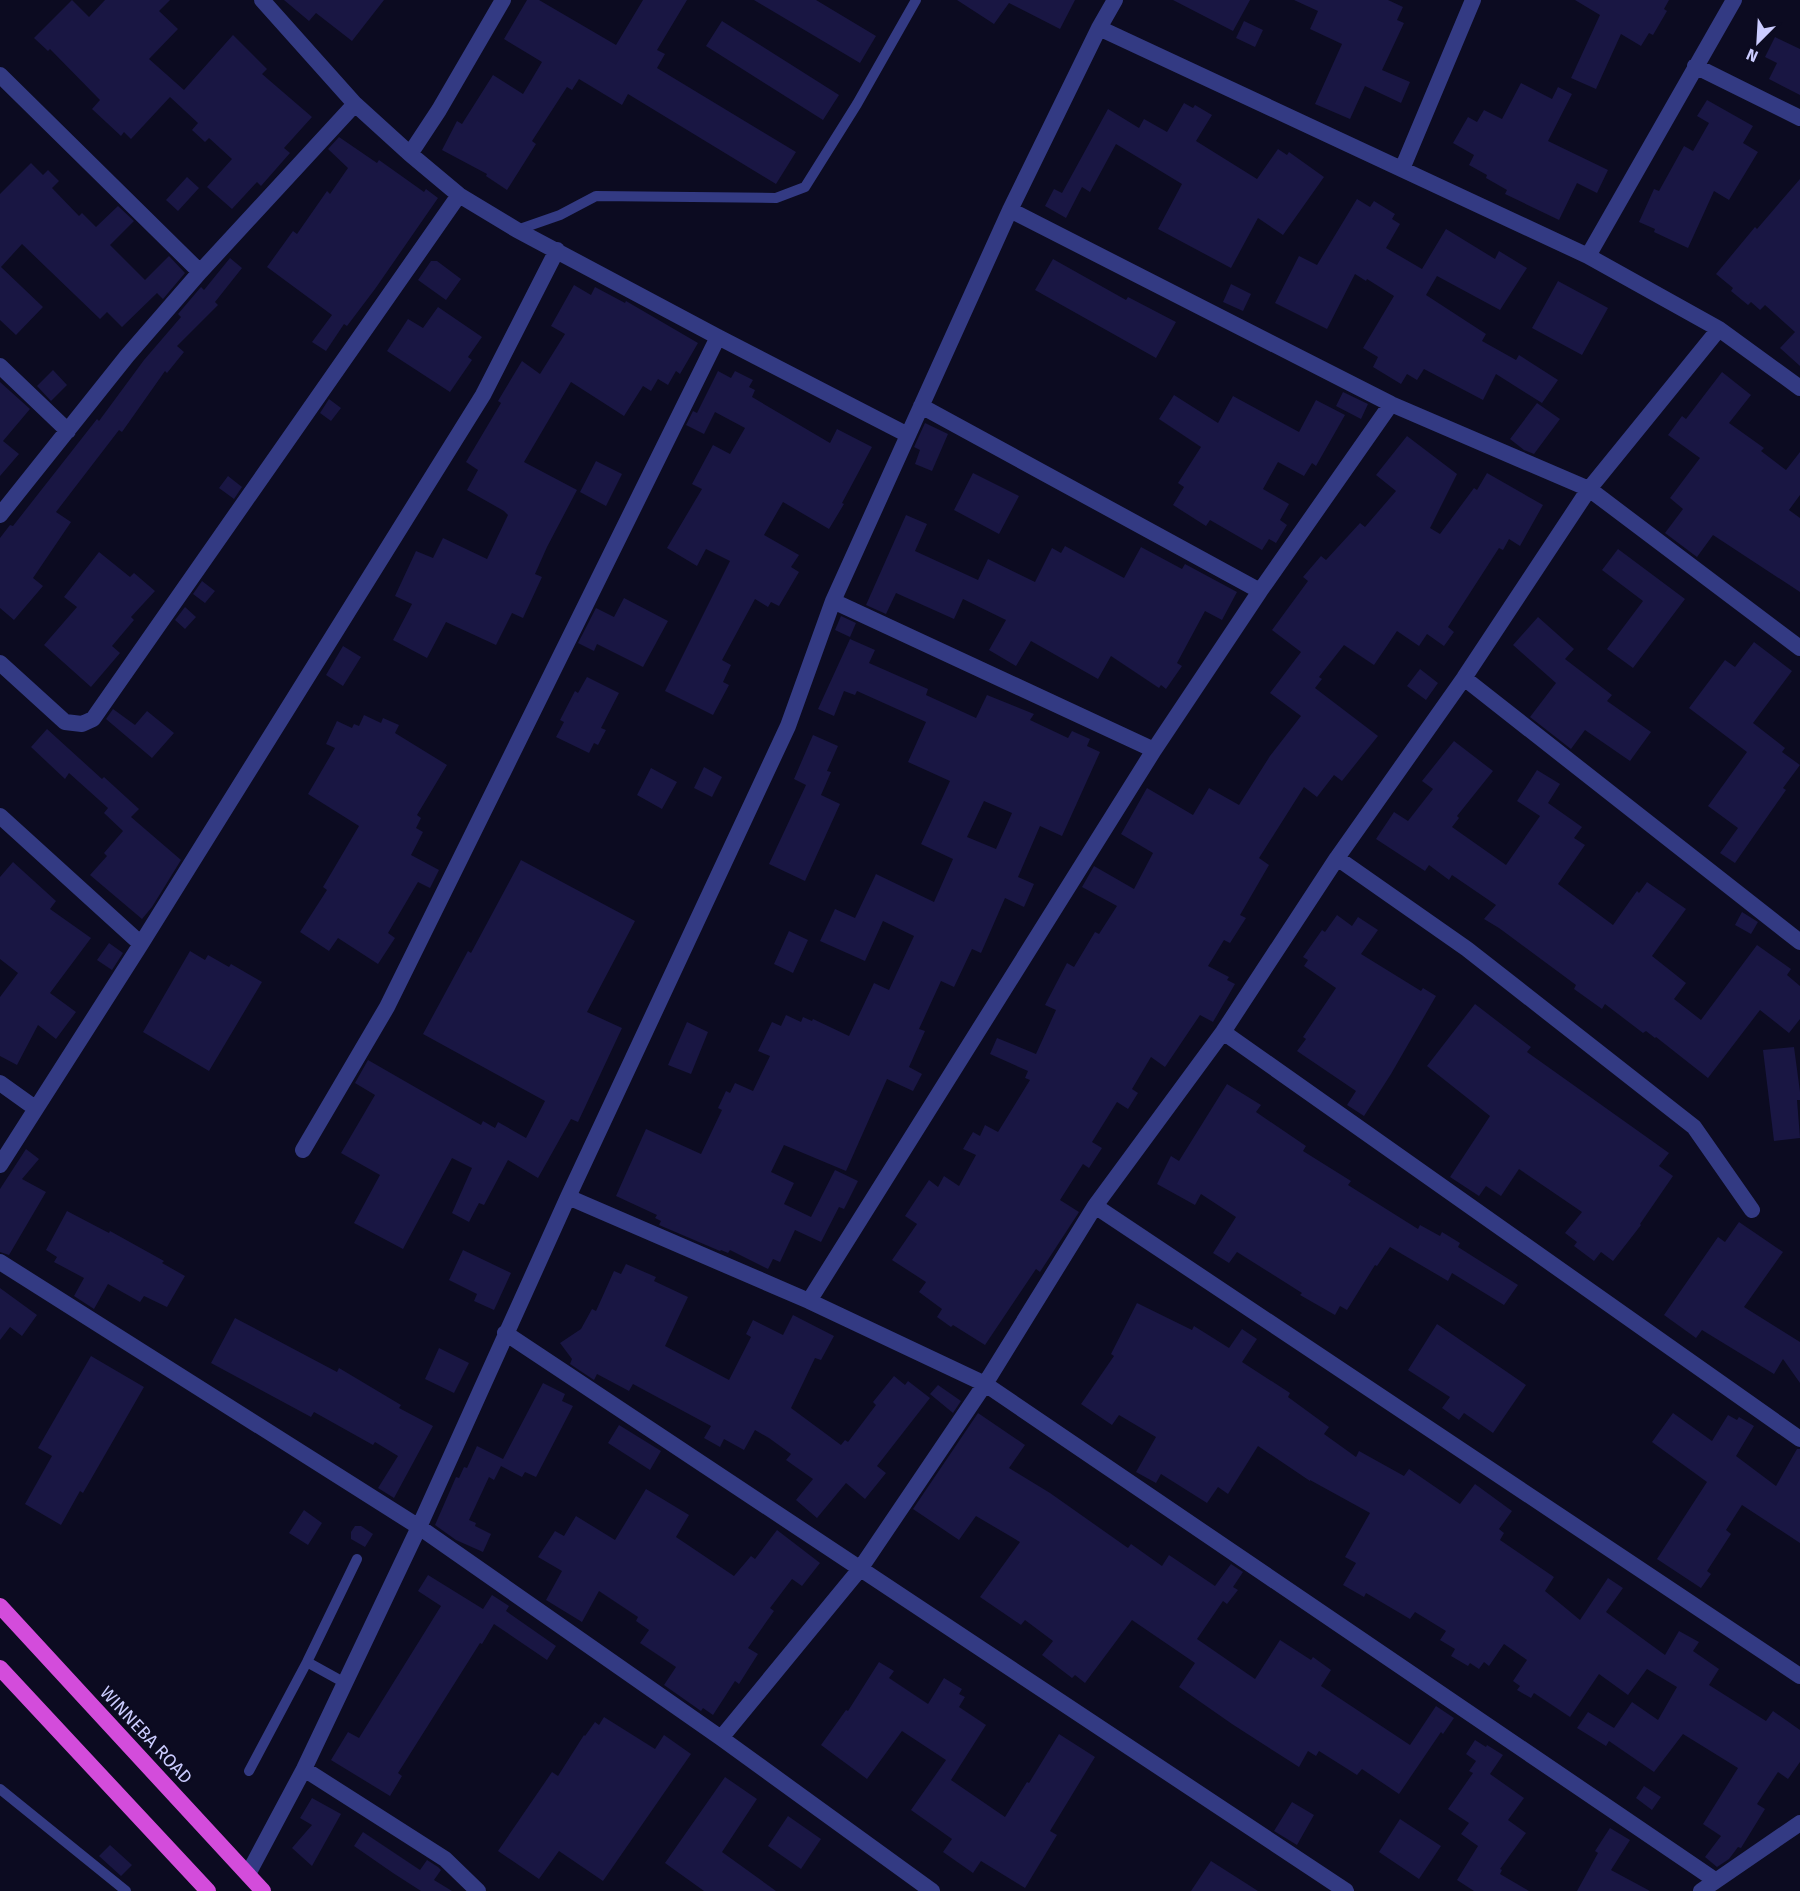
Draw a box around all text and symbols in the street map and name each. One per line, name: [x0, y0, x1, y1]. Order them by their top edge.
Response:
north arrow: [1728, 12, 1788, 72]
text: N: [1743, 44, 1761, 66]
street label: WINNEBA ROAD: [95, 1682, 197, 1788]

